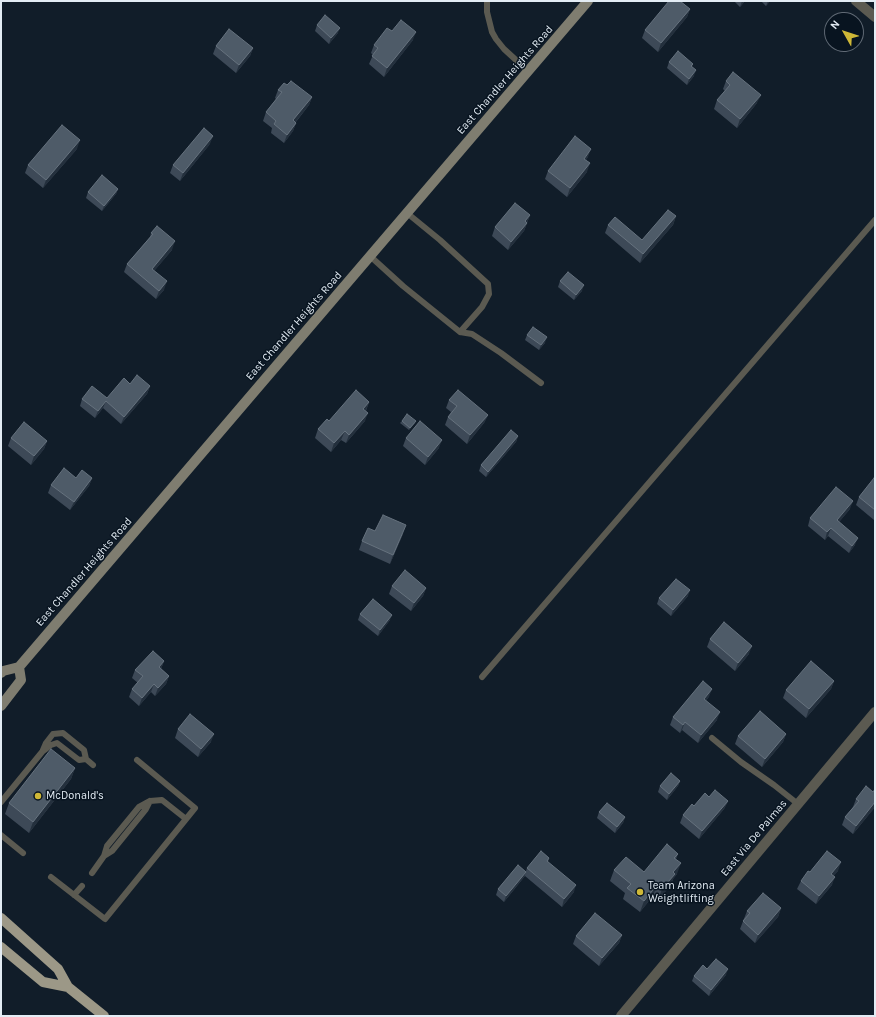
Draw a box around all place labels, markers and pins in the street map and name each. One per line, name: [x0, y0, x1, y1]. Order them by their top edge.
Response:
place label: McDonald's: [46, 789, 104, 803]
marker: McDonald's: [33, 791, 43, 801]
place label: Team Arizona Weightlifting: [648, 879, 715, 905]
marker: Team Arizona Weightlifting: [635, 887, 645, 897]

